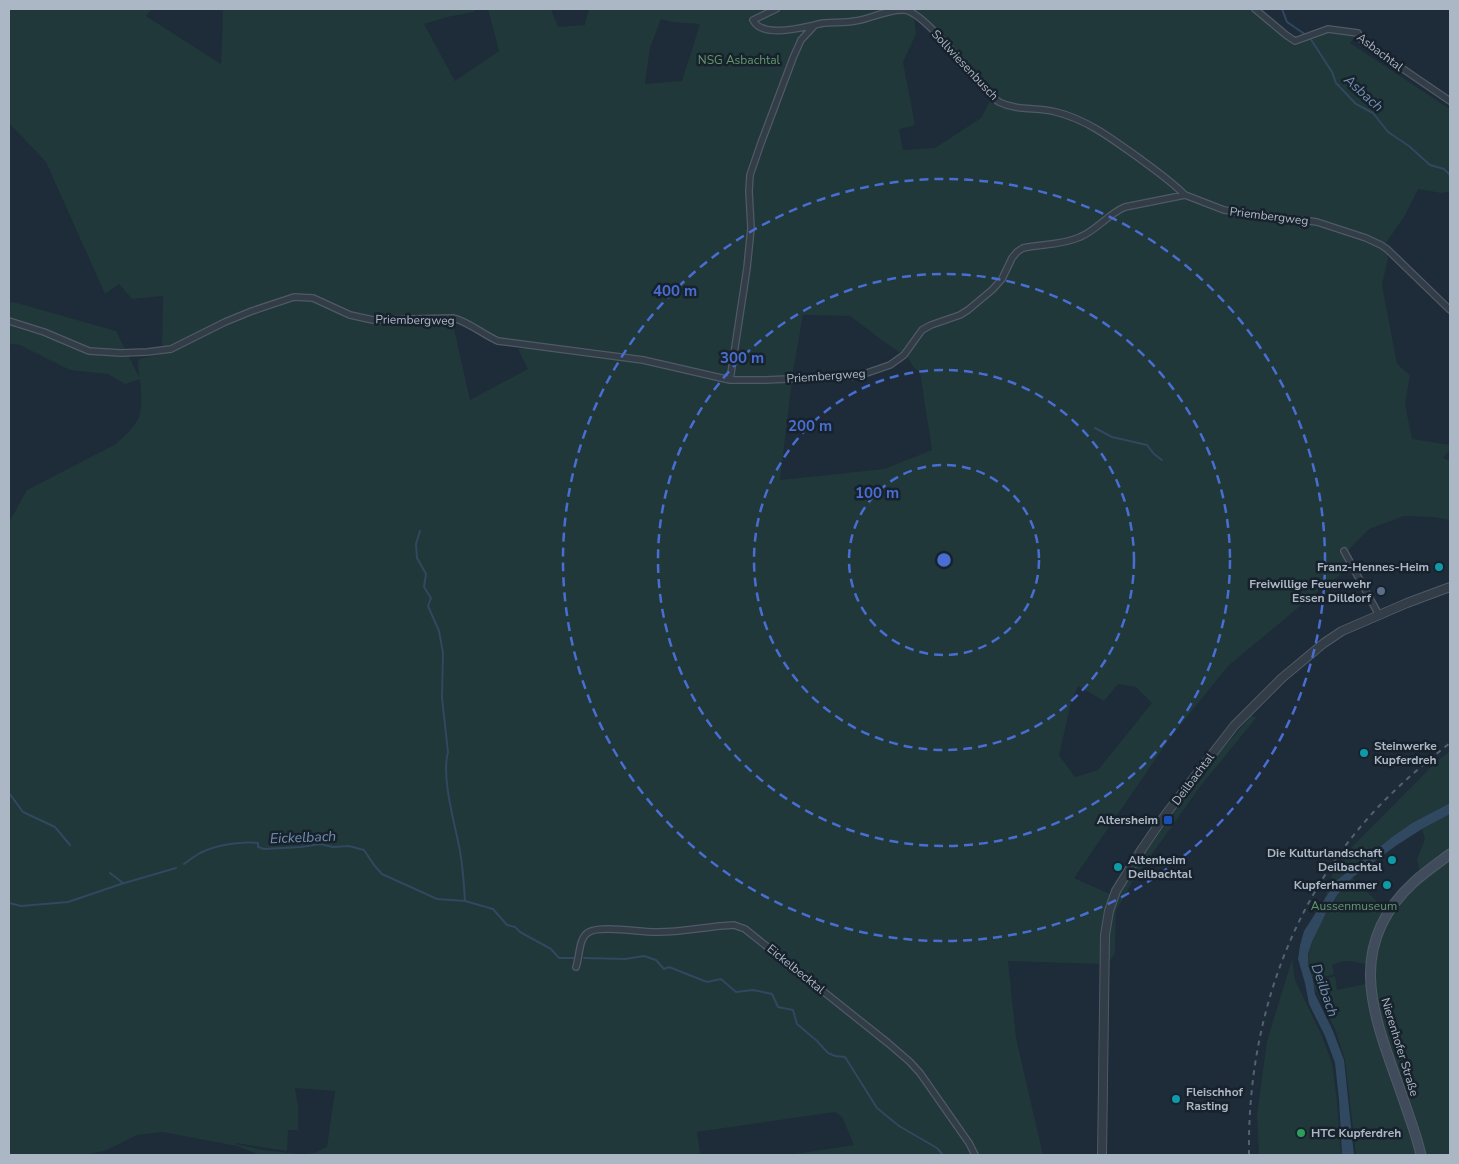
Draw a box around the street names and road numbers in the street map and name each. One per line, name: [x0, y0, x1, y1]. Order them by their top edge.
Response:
street label: Sollwiesenbusch: [928, 26, 1002, 104]
street label: Asbachtal: [1354, 29, 1407, 75]
street label: Priembergweg: [1229, 203, 1309, 229]
street label: Priembergweg: [375, 311, 455, 329]
street label: Priembergweg: [786, 365, 866, 387]
street label: Deilbachtal: [1168, 749, 1218, 808]
street label: Eickelbecktal: [764, 941, 829, 998]
street label: Nierenhofer Straße: [1377, 996, 1423, 1098]

